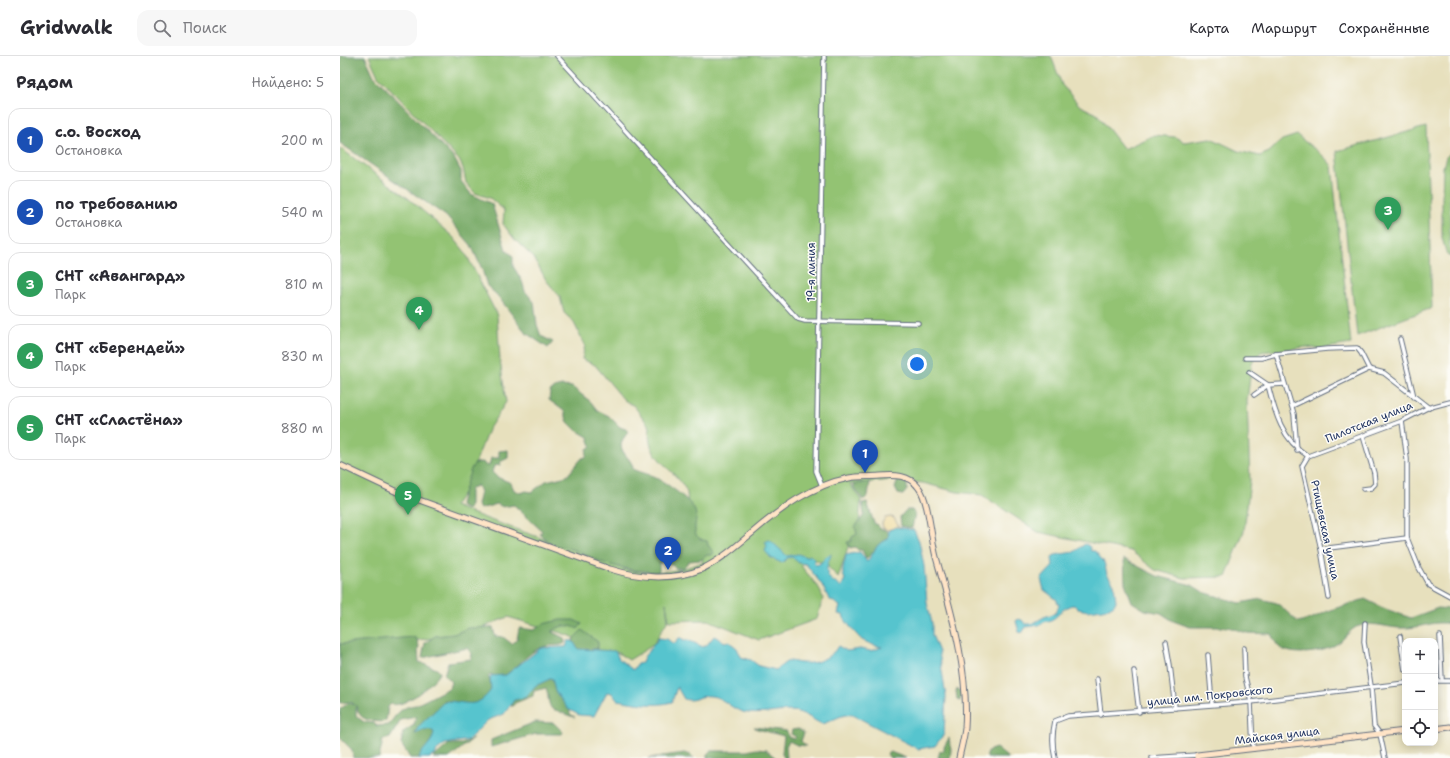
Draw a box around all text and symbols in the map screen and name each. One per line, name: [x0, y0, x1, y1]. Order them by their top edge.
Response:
search box: [137, 10, 417, 46]
text: Gridwalk: [20, 15, 113, 40]
icon: search: [151, 17, 173, 39]
text: Поиск: [183, 18, 227, 38]
text: Карта: [1189, 19, 1229, 37]
text: Маршрут: [1251, 19, 1317, 37]
text: Сохранённые: [1339, 19, 1430, 37]
text: Рядом: [16, 71, 73, 93]
text: Найдено: 5: [251, 74, 324, 91]
text: с.о. Восход: [55, 122, 141, 142]
text: 1: [27, 132, 33, 149]
text: 200 m: [281, 132, 323, 149]
text: Остановка: [55, 142, 122, 159]
text: по требованию: [55, 194, 178, 214]
pin: 3: [1375, 197, 1401, 230]
text: 2: [25, 204, 35, 221]
text: 540 m: [282, 204, 323, 221]
text: Остановка: [55, 214, 122, 231]
street label: 19-я линия: [804, 243, 819, 301]
text: СНТ «Авангард»: [55, 266, 185, 286]
text: 3: [25, 276, 35, 293]
text: 810 m: [285, 276, 323, 293]
text: Парк: [55, 286, 86, 303]
pin: 4: [406, 297, 432, 330]
text: СНТ «Берендей»: [55, 338, 185, 358]
text: 4: [25, 348, 35, 365]
text: 830 m: [281, 348, 323, 365]
your location: [907, 354, 927, 374]
text: Парк: [55, 358, 86, 375]
street label: Пилотская улица: [1323, 398, 1415, 446]
text: СНТ «Сластёна»: [55, 410, 183, 430]
text: 5: [26, 420, 34, 437]
text: 880 m: [281, 420, 323, 437]
text: Парк: [55, 430, 86, 447]
pin: 1: [852, 440, 878, 473]
street label: Ртищевская улица: [1307, 479, 1343, 581]
pin: 5: [395, 482, 421, 515]
pin: 2: [655, 537, 681, 570]
map controls: [1402, 638, 1438, 746]
button: +: [1402, 638, 1438, 674]
button: −: [1402, 674, 1438, 710]
street label: улица им. Покровского: [1146, 682, 1274, 710]
button: locate: [1402, 710, 1438, 746]
street label: Майская улица: [1234, 723, 1320, 749]

